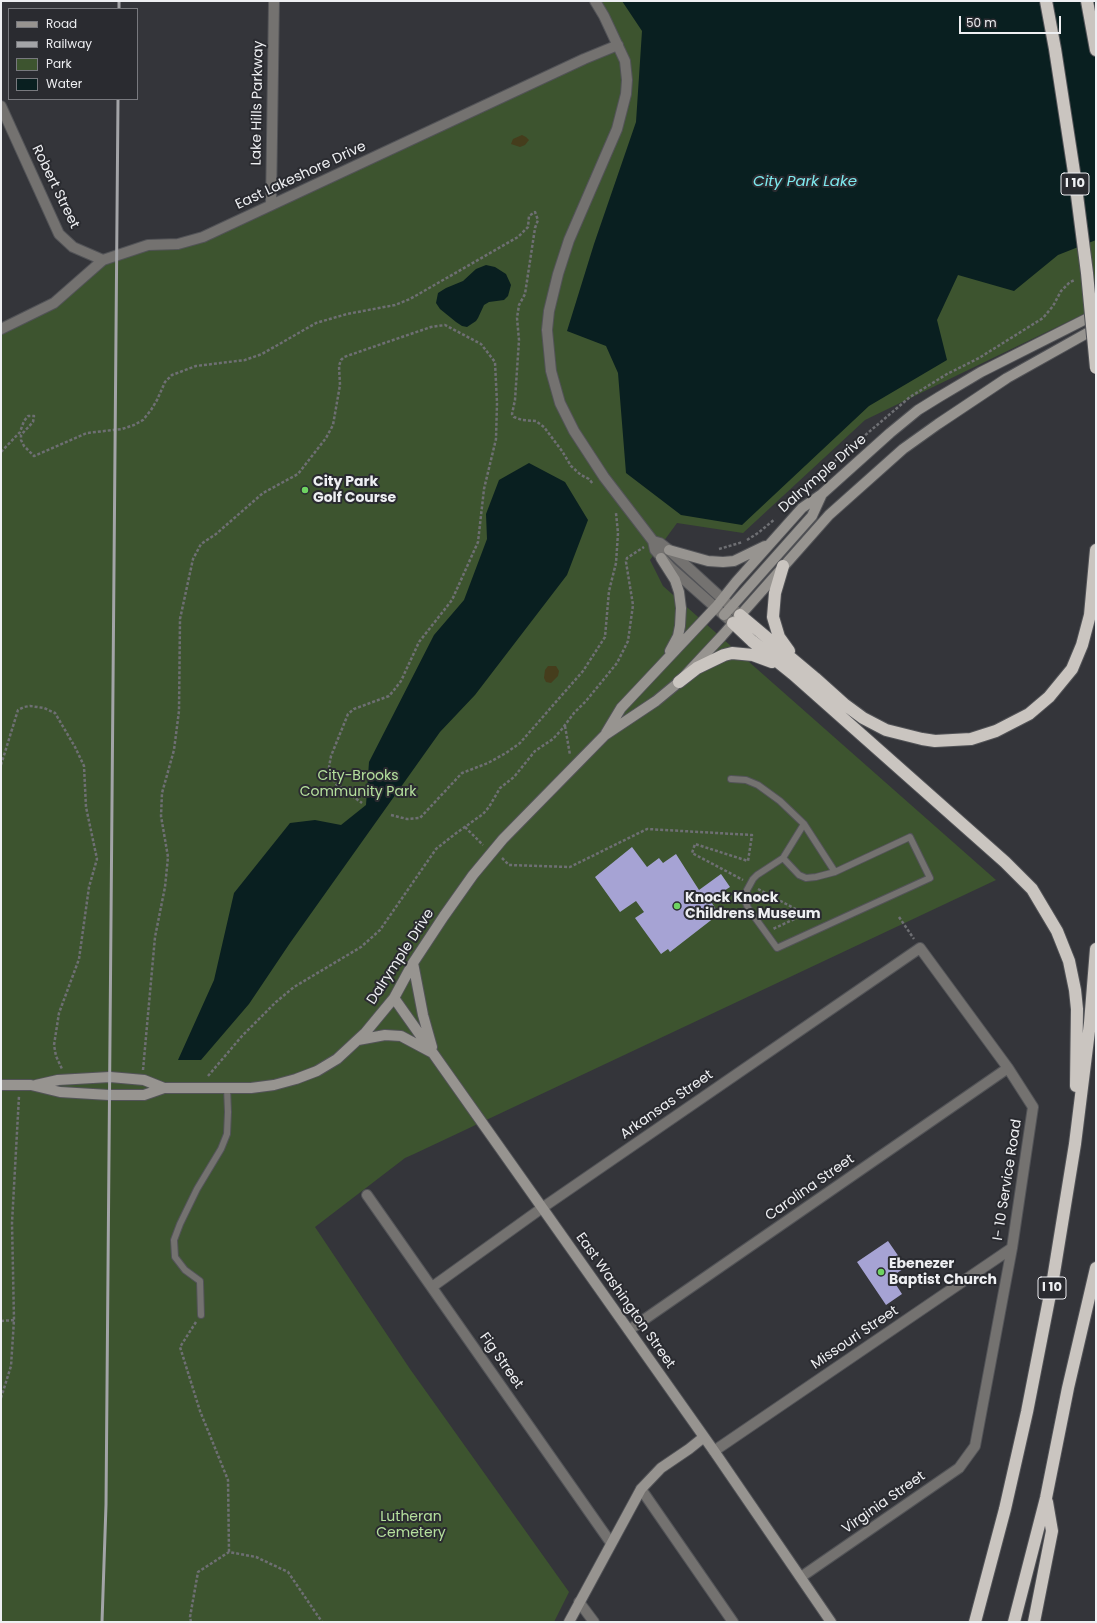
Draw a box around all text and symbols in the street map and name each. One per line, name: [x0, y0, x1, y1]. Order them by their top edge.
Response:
legend: [8, 8, 138, 100]
scale bar: [961, 8, 1063, 34]
text: 50 m: [966, 14, 997, 31]
text: Road: [46, 15, 77, 32]
text: Railway: [46, 35, 92, 52]
street label: Lake Hills Parkway: [249, 40, 267, 166]
text: Park: [46, 55, 72, 72]
text: Water: [46, 75, 82, 92]
street label: East Lakeshore Drive: [233, 138, 369, 214]
street label: Robert Street: [28, 143, 82, 231]
water label: City Park Lake: [753, 173, 857, 191]
road number: I 10: [1061, 173, 1089, 195]
street label: Dalrymple Drive: [776, 431, 870, 517]
place label: City Park Golf Course: [313, 474, 396, 506]
marker: City Park Golf Course: [300, 485, 310, 495]
park label: City-Brooks Community Park: [300, 768, 416, 800]
place label: Knock Knock Childrens Museum: [685, 890, 821, 922]
marker: Knock Knock Childrens Museum: [672, 901, 682, 911]
street label: Dalrymple Drive: [364, 906, 438, 1008]
street label: Arkansas Street: [617, 1067, 717, 1143]
street label: I- 10 Service Road: [990, 1118, 1026, 1242]
street label: Carolina Street: [762, 1151, 858, 1225]
street label: East Washington Street: [572, 1230, 678, 1372]
place label: Ebenezer Baptist Church: [889, 1256, 997, 1288]
marker: Ebenezer Baptist Church: [876, 1267, 886, 1277]
road number: I 10: [1038, 1277, 1066, 1299]
street label: Missouri Street: [808, 1303, 902, 1373]
street label: Fig Street: [476, 1330, 526, 1392]
street label: Virginia Street: [839, 1468, 929, 1538]
park label: Lutheran Cemetery: [376, 1509, 446, 1542]

